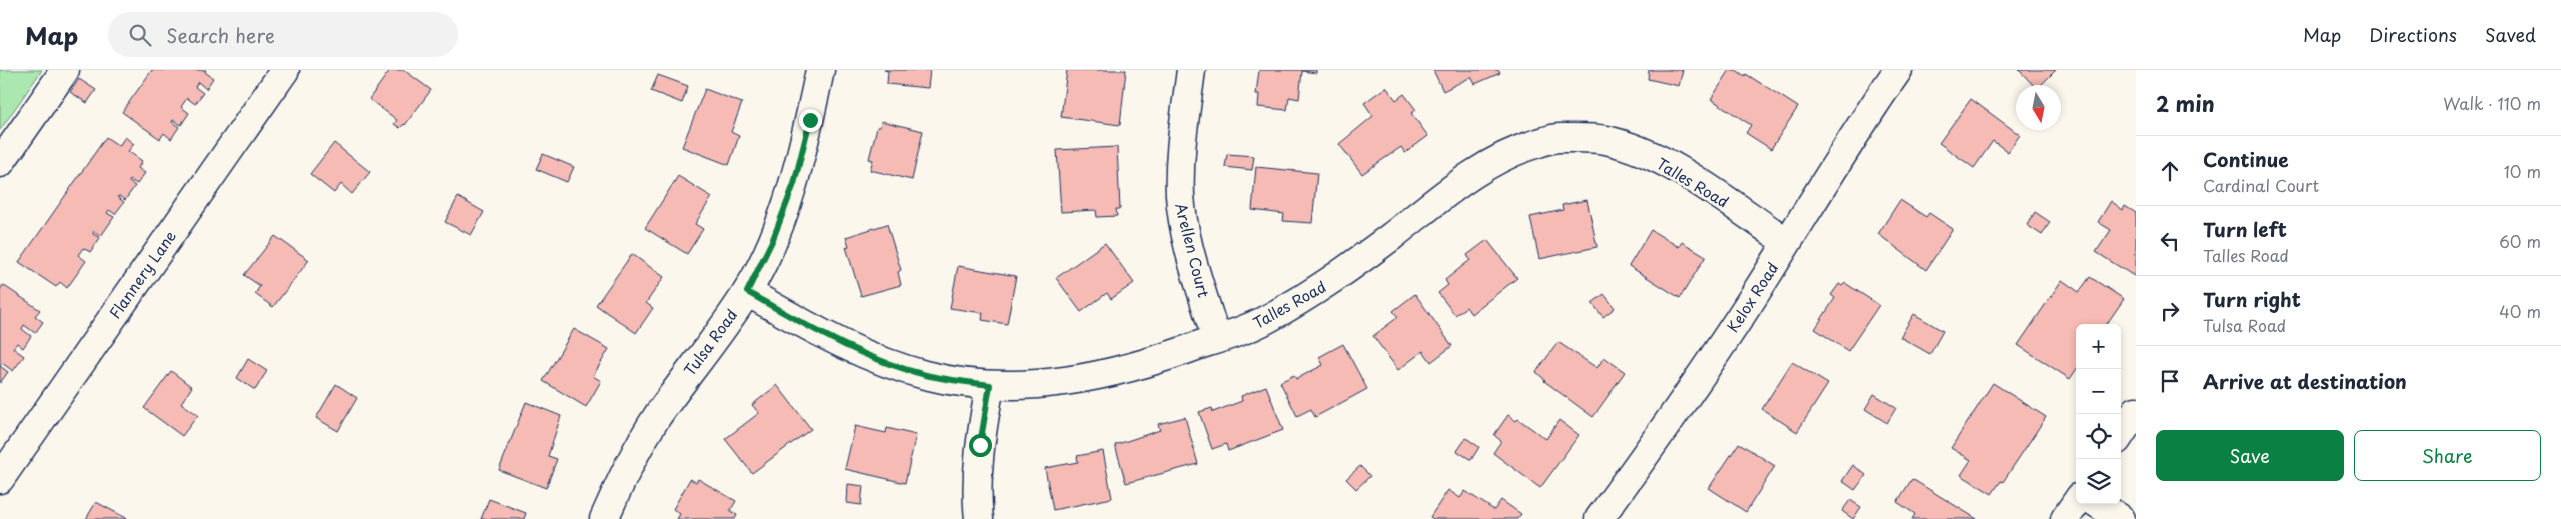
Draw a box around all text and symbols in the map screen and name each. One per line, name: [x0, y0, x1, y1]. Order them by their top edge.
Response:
search box: [108, 12, 458, 57]
text: Map: [25, 17, 78, 53]
icon: search: [126, 21, 154, 49]
text: Search here: [166, 21, 275, 49]
text: Map: [2303, 21, 2341, 48]
text: Directions: [2369, 21, 2457, 48]
text: Saved: [2485, 21, 2536, 48]
north arrow: [2016, 85, 2061, 130]
text: 2 min: [2156, 87, 2215, 119]
text: Walk · 110 m: [2443, 91, 2541, 115]
route end: [799, 109, 822, 132]
text: Continue: [2203, 145, 2289, 173]
street label: Talles Road: [1653, 151, 1733, 213]
icon: ahead: [2156, 157, 2184, 185]
text: 10 m: [2504, 159, 2541, 183]
text: Cardinal Court: [2203, 173, 2319, 197]
street label: Arellen Court: [1170, 200, 1216, 300]
text: Turn left: [2203, 215, 2287, 243]
street label: Flannery Lane: [103, 225, 181, 323]
icon: left: [2156, 227, 2184, 255]
text: 60 m: [2499, 229, 2541, 253]
text: Talles Road: [2203, 243, 2289, 267]
street label: Kelox Road: [1721, 257, 1783, 337]
street label: Talles Road: [1248, 274, 1330, 334]
text: Turn right: [2203, 285, 2301, 313]
icon: right: [2156, 297, 2184, 325]
text: 40 m: [2499, 299, 2541, 323]
street label: Tulsa Road: [678, 304, 742, 380]
text: Tulsa Road: [2203, 313, 2286, 337]
map controls: [2076, 324, 2121, 504]
button: +: [2076, 324, 2121, 369]
icon: arrive: [2156, 367, 2184, 395]
text: Arrive at destination: [2203, 367, 2407, 395]
button: −: [2076, 369, 2121, 414]
button: locate: [2076, 414, 2121, 459]
button: Save: [2156, 430, 2344, 481]
button: Share: [2354, 430, 2541, 481]
route start: [969, 434, 992, 457]
button: layers: [2076, 459, 2121, 504]

